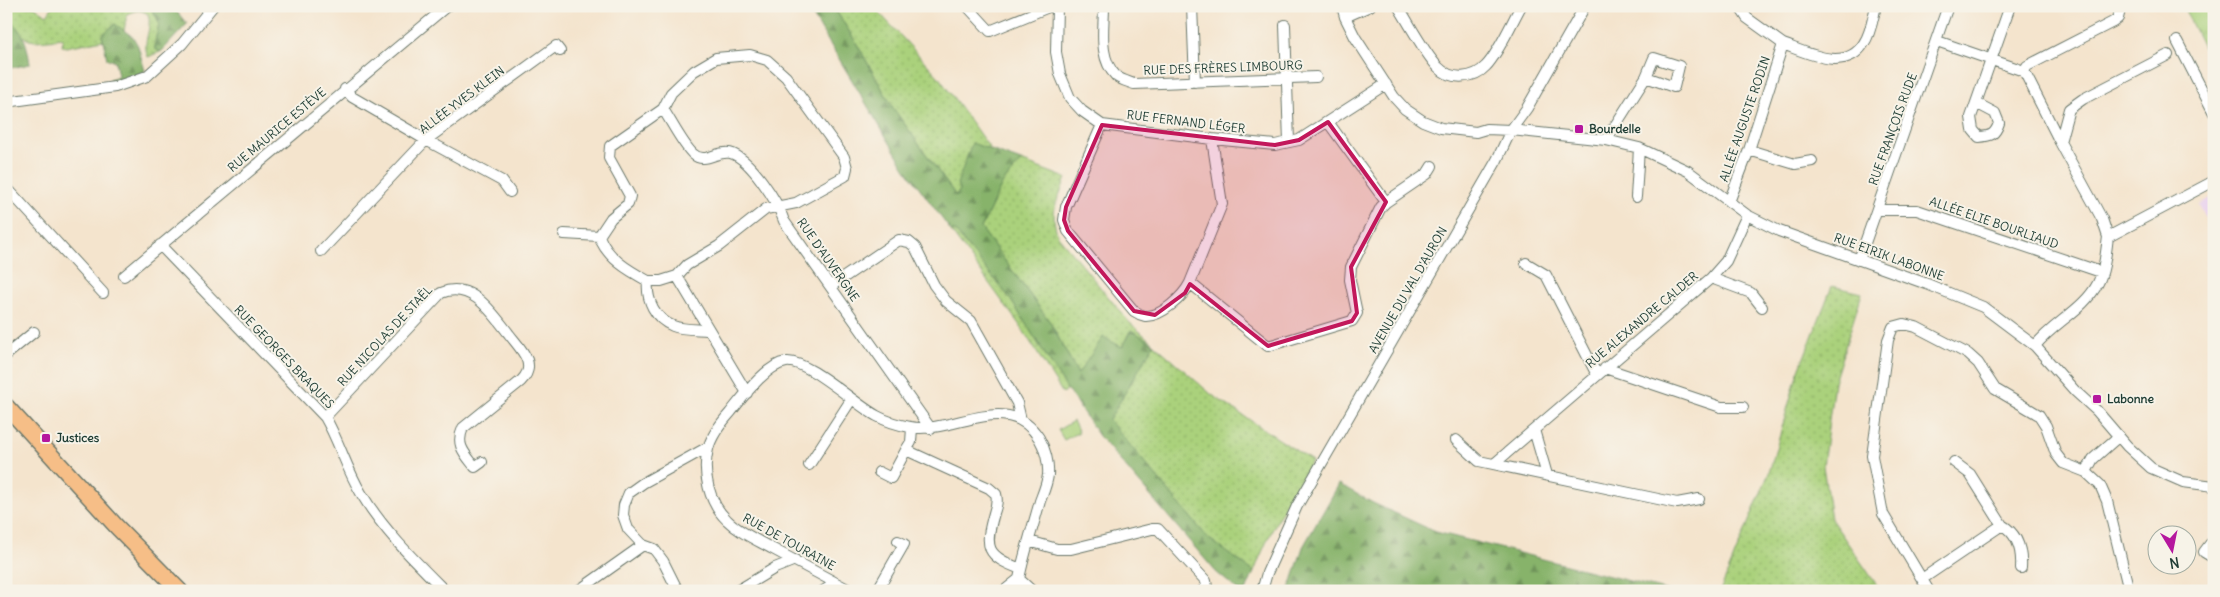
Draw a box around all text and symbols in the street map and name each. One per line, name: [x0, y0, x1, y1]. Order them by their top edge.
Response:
street label: ALLÉE AUGUSTE RODIN: [1716, 54, 1773, 184]
street label: RUE DES FRÈRES LIMBOURG: [1143, 57, 1303, 78]
street label: ALLÉE YVES KLEIN: [416, 63, 507, 137]
street label: RUE FRANÇOIS RUDE: [1865, 70, 1920, 187]
street label: RUE MAURICE ESTÈVE: [225, 84, 329, 175]
street label: RUE FERNAND LÉGER: [1126, 107, 1247, 136]
place label: Bourdelle: [1589, 121, 1641, 136]
marker: Bourdelle: [1573, 123, 1585, 135]
street label: ALLÉE ELIE BOURLIAUD: [1928, 193, 2061, 252]
street label: RUE D'AUVERGNE: [794, 215, 863, 304]
street label: AVENUE DU VAL D'AURON: [1365, 224, 1450, 356]
street label: RUE EIRIK LABONNE: [1832, 230, 1946, 283]
street label: RUE ALEXANDRE CALDER: [1583, 268, 1701, 371]
street label: RUE NICOLAS DE STAËL: [334, 282, 435, 389]
street label: RUE GEORGES BRAQUES: [231, 302, 338, 412]
place label: Labonne: [2107, 391, 2155, 406]
marker: Labonne: [2091, 393, 2103, 405]
place label: Justices: [56, 430, 100, 445]
marker: Justices: [40, 432, 52, 444]
street label: RUE DE TOURAINE: [740, 510, 838, 573]
north arrow: [2148, 524, 2198, 574]
text: N: [2168, 553, 2181, 573]

